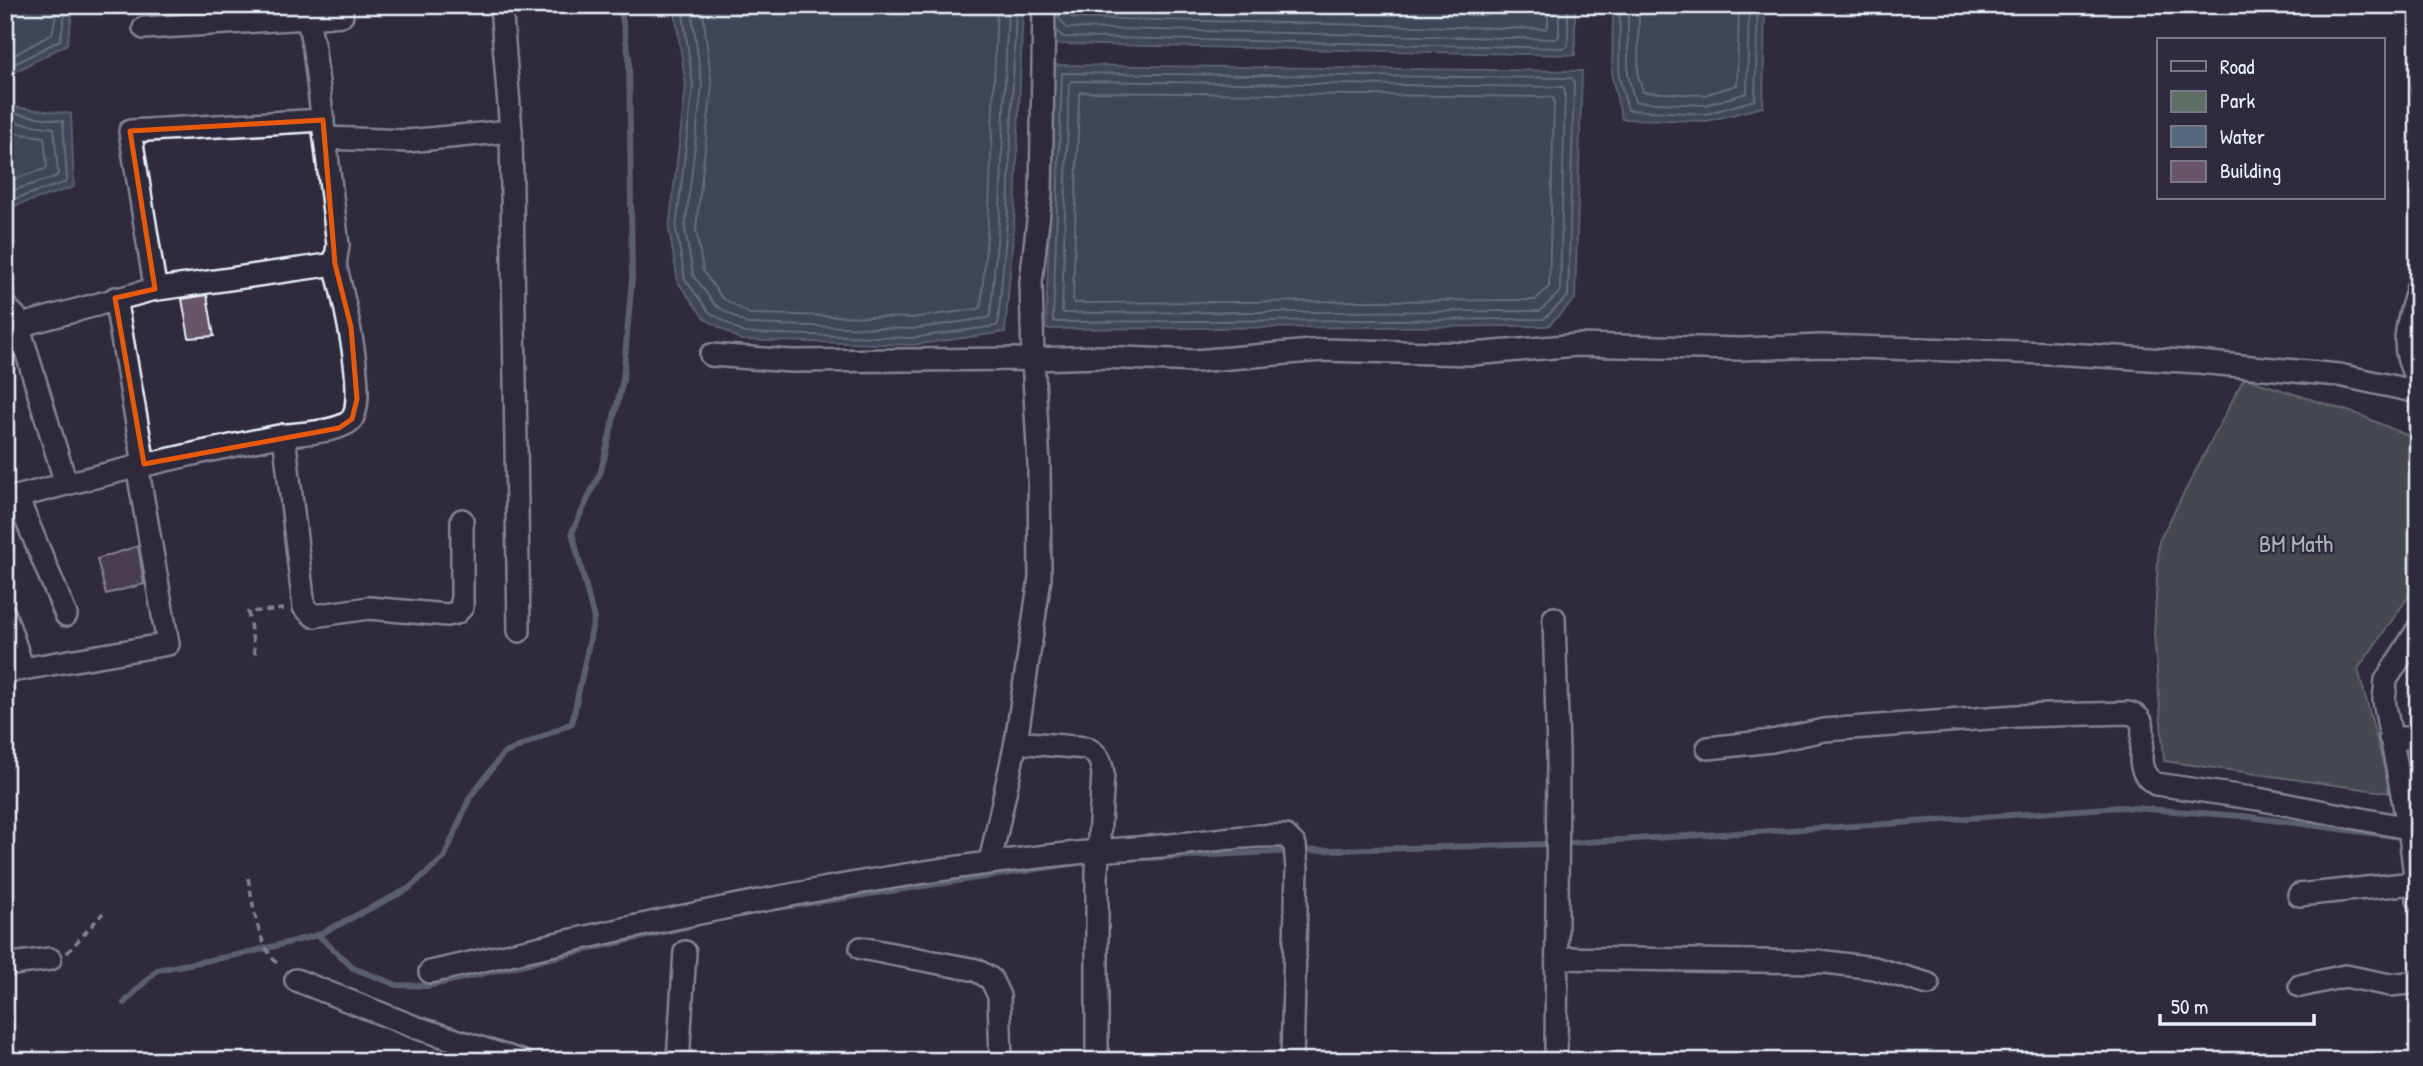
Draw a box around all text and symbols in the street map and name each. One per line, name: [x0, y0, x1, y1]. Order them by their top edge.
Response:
legend: [2157, 38, 2384, 200]
text: Road: [2220, 52, 2254, 81]
text: Park: [2220, 86, 2255, 115]
text: Water: [2220, 122, 2265, 151]
text: Building: [2220, 156, 2281, 185]
park label: BM Math: [2259, 527, 2333, 559]
scale bar: [2160, 982, 2314, 1026]
text: 50 m: [2171, 992, 2208, 1021]

